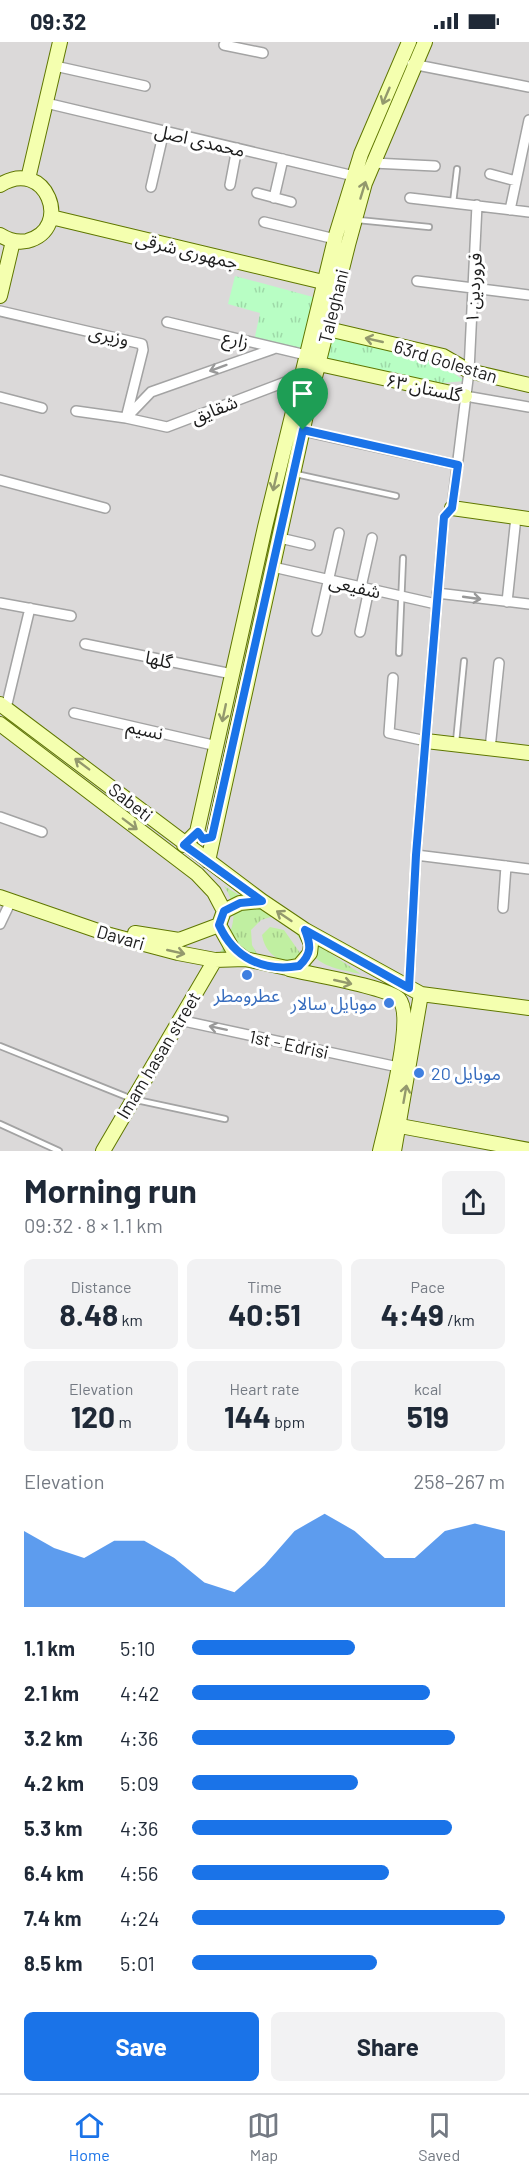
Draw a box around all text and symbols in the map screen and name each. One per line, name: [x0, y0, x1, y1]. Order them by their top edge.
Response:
text: 09:32: [30, 8, 86, 34]
one-way arrow: [380, 86, 391, 104]
street label: محمدی اصل: [153, 119, 247, 162]
one-way arrow: [358, 181, 369, 200]
street label: جمهوری شرقی: [133, 227, 240, 274]
street label: فروردین ۱: [460, 252, 487, 324]
street label: Taleghani: [313, 267, 353, 345]
street label: وزیری: [87, 320, 131, 351]
street label: زارع: [220, 325, 251, 357]
one-way arrow: [365, 334, 384, 345]
street label: 63rd Golestan: [392, 335, 500, 387]
one-way arrow: [209, 364, 228, 375]
pin: [277, 368, 328, 430]
street label: گلستان ۶۳: [384, 368, 464, 407]
icon: arrive: [286, 377, 319, 410]
street label: شقایق: [188, 390, 241, 429]
one-way arrow: [269, 472, 281, 491]
street label: شفیعی: [327, 569, 383, 604]
one-way arrow: [461, 592, 481, 603]
street label: گلها: [143, 645, 175, 673]
one-way arrow: [217, 704, 229, 723]
street label: نسیم: [124, 714, 165, 747]
one-way arrow: [74, 758, 90, 771]
street label: Sabeti: [105, 778, 157, 826]
one-way arrow: [122, 817, 138, 830]
one-way arrow: [277, 910, 293, 922]
street label: Davari: [95, 920, 147, 954]
one-way arrow: [166, 947, 185, 958]
marker: عطرومطر: [240, 968, 254, 982]
one-way arrow: [333, 976, 352, 988]
place label: عطرومطر: [213, 984, 280, 1007]
street label: Imam hasan street: [111, 987, 205, 1123]
place label: موبایل سالار: [289, 992, 377, 1015]
marker: موبایل سالار: [382, 996, 396, 1010]
one-way arrow: [209, 1022, 228, 1033]
street label: 1st - Edrisi: [247, 1025, 331, 1063]
place label: موبایل 20: [431, 1062, 501, 1085]
marker: موبایل 20: [412, 1066, 426, 1080]
one-way arrow: [400, 1084, 411, 1104]
text: Morning run: [24, 1170, 197, 1210]
button: share: [442, 1171, 505, 1234]
text: 09:32 · 8 × 1.1 km: [24, 1213, 163, 1237]
text: Distance: [71, 1277, 132, 1296]
text: Time: [247, 1277, 282, 1296]
text: Pace: [411, 1277, 445, 1296]
text: 8.48: [60, 1296, 118, 1332]
text: 40:51: [228, 1296, 301, 1332]
text: 4:49: [381, 1296, 444, 1332]
text: km: [118, 1310, 143, 1329]
text: /km: [444, 1310, 475, 1329]
text: Elevation: [69, 1379, 133, 1398]
text: Heart rate: [229, 1379, 300, 1398]
text: kcal: [414, 1379, 442, 1398]
text: 120: [71, 1398, 115, 1434]
text: 144: [224, 1398, 271, 1434]
text: 519: [407, 1398, 449, 1434]
text: m: [115, 1412, 132, 1431]
text: bpm: [271, 1412, 305, 1431]
text: Elevation: [24, 1469, 105, 1493]
text: 258–267 m: [414, 1469, 505, 1493]
text: 1.1 km: [24, 1636, 75, 1660]
text: 5:10: [120, 1636, 155, 1660]
text: 2.1 km: [24, 1681, 79, 1705]
text: 4:42: [120, 1681, 160, 1705]
text: 3.2 km: [24, 1726, 83, 1750]
text: 4:36: [120, 1726, 158, 1750]
text: 4.2 km: [24, 1771, 84, 1795]
text: 5:09: [120, 1771, 159, 1795]
text: 5.3 km: [24, 1816, 82, 1840]
text: 4:36: [120, 1816, 158, 1840]
text: 6.4 km: [24, 1861, 84, 1885]
text: 4:56: [120, 1861, 158, 1885]
text: 7.4 km: [24, 1906, 81, 1930]
text: 4:24: [120, 1906, 160, 1930]
text: 8.5 km: [24, 1951, 82, 1975]
text: 5:01: [120, 1951, 155, 1975]
button: Save: [24, 2012, 259, 2081]
button: Share: [271, 2012, 505, 2081]
tab: Home: [69, 2109, 110, 2164]
tab: Map: [247, 2109, 280, 2164]
tab: Saved: [418, 2109, 460, 2164]

